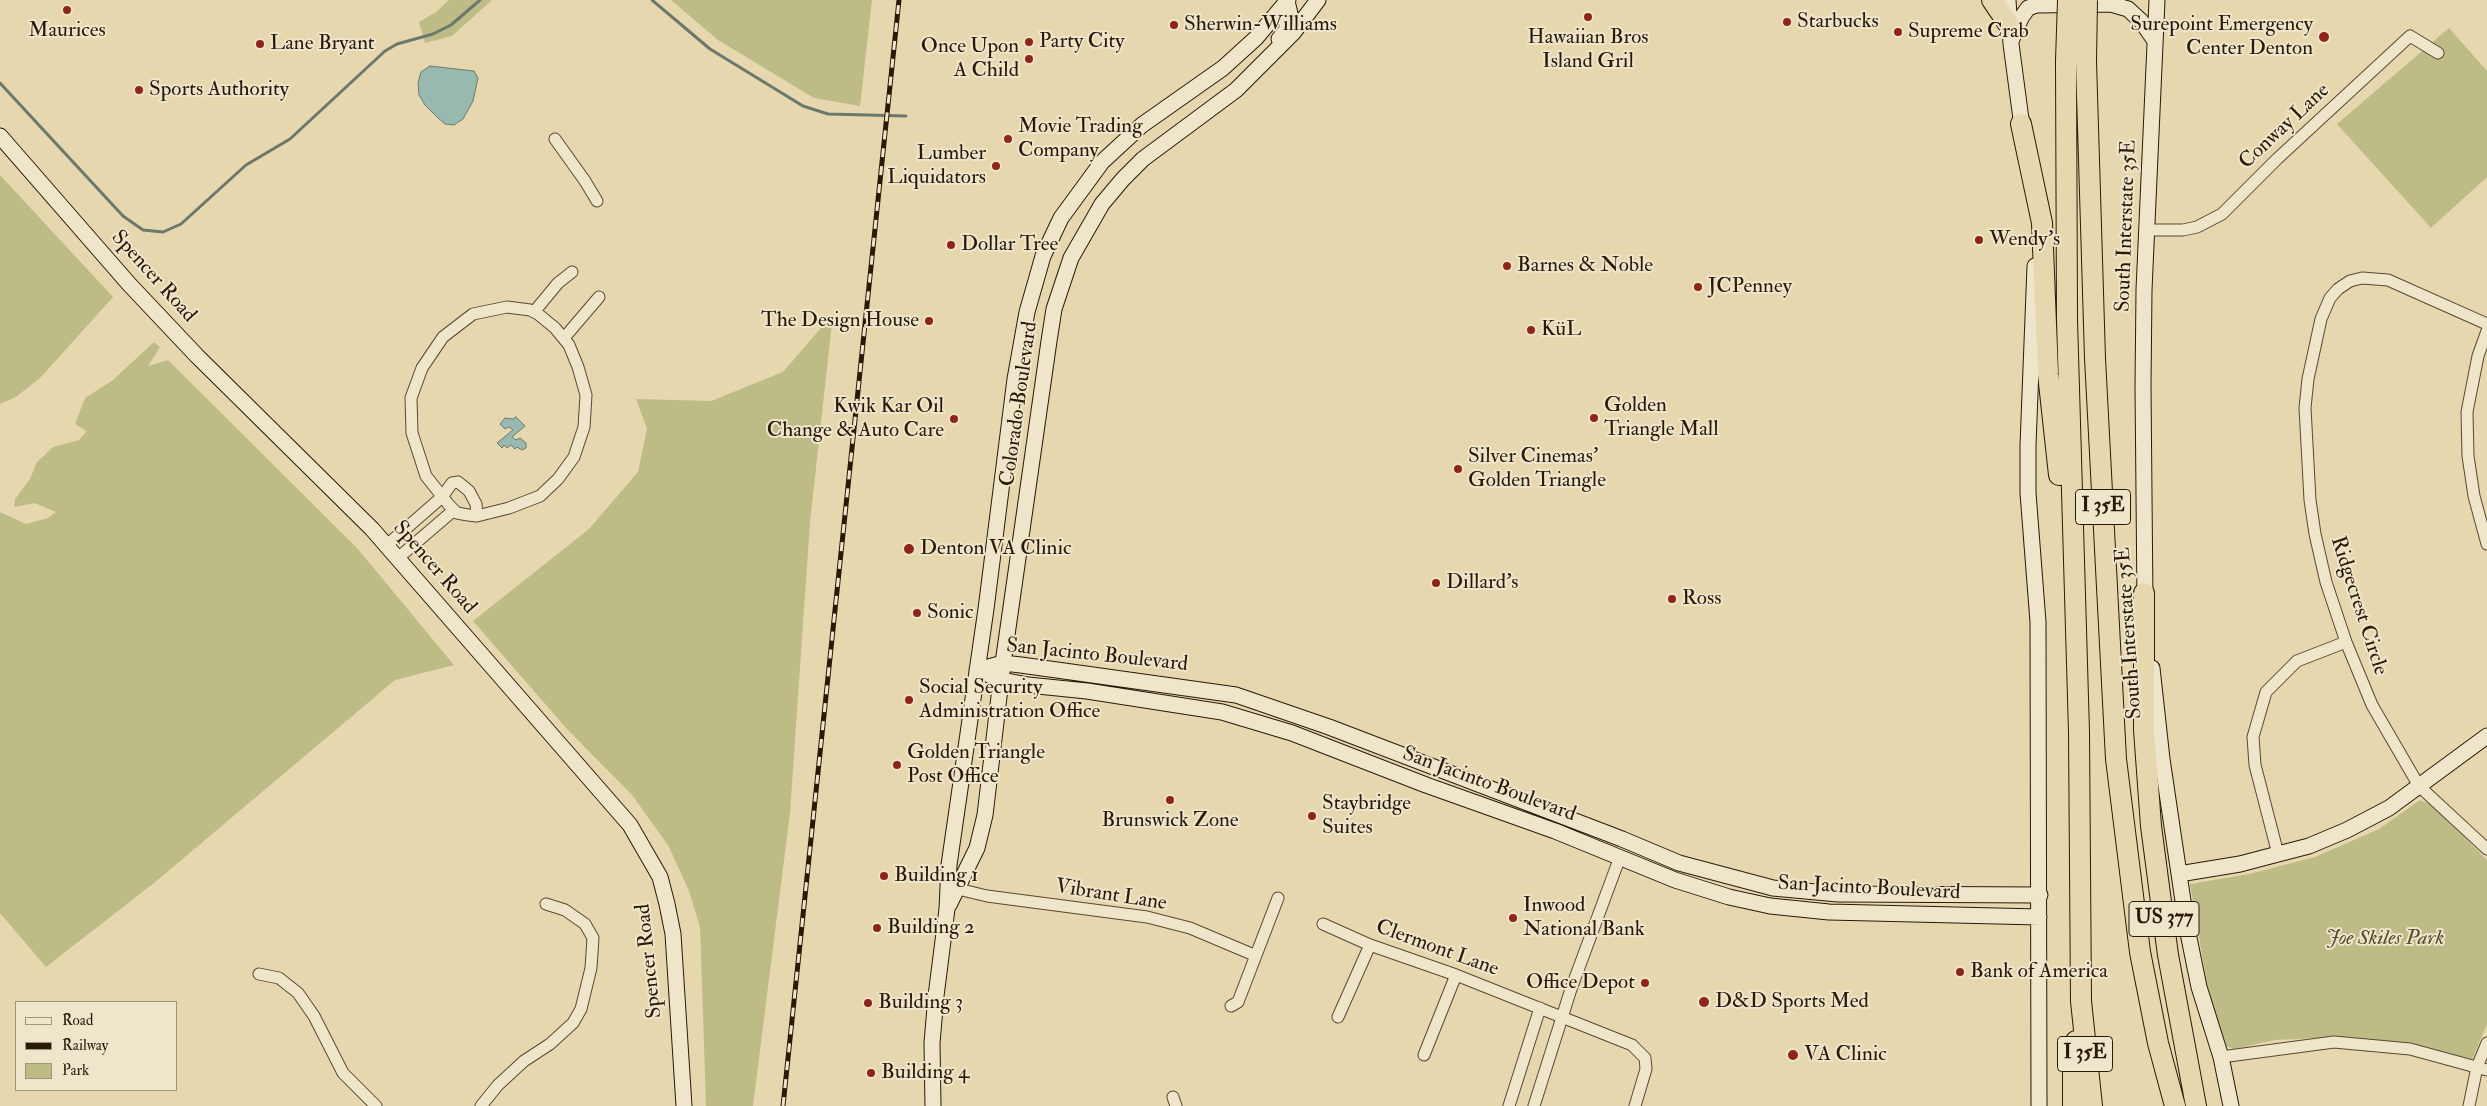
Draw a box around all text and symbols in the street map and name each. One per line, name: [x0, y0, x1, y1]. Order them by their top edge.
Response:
marker: Maurices: [61, 4, 73, 16]
place label: Starbucks: [1797, 9, 1879, 35]
marker: Hawaiian Bros Island Gril: [1582, 11, 1594, 23]
place label: Sherwin-Williams: [1184, 12, 1337, 38]
place label: Surepoint Emergency Center Denton: [2130, 12, 2313, 62]
marker: Starbucks: [1781, 16, 1793, 28]
place label: Maurices: [28, 18, 106, 44]
marker: Sherwin-Williams: [1168, 19, 1180, 31]
place label: Supreme Crab: [1908, 19, 2029, 45]
place label: Hawaiian Bros Island Gril: [1528, 25, 1648, 75]
marker: Supreme Crab: [1892, 26, 1904, 38]
place label: Party City: [1039, 29, 1124, 55]
marker: Surepoint Emergency Center Denton: [2317, 30, 2331, 44]
place label: Lane Bryant: [270, 31, 375, 57]
place label: Once Upon A Child: [921, 34, 1019, 84]
marker: Party City: [1023, 36, 1035, 48]
marker: Lane Bryant: [254, 38, 266, 50]
marker: Once Upon A Child: [1023, 53, 1035, 65]
place label: Sports Authority: [149, 77, 289, 103]
street label: Conway Lane: [2235, 79, 2335, 175]
marker: Sports Authority: [133, 84, 145, 96]
place label: Movie Trading Company: [1018, 114, 1142, 164]
marker: Movie Trading Company: [1002, 133, 1014, 145]
street label: South Interstate 35E: [2111, 139, 2143, 313]
place label: Lumber Liquidators: [887, 141, 986, 191]
marker: Lumber Liquidators: [990, 160, 1002, 172]
street label: Spencer Road: [105, 226, 201, 328]
place label: Wendy's: [1989, 227, 2060, 253]
place label: Dollar Tree: [961, 232, 1058, 258]
marker: Wendy's: [1973, 234, 1985, 246]
marker: Dollar Tree: [945, 239, 957, 251]
place label: Barnes & Noble: [1517, 253, 1653, 279]
marker: Barnes & Noble: [1501, 260, 1513, 272]
place label: JCPenney: [1708, 274, 1792, 300]
marker: JCPenney: [1692, 281, 1704, 293]
place label: The Design House: [761, 308, 919, 334]
marker: The Design House: [923, 315, 935, 327]
place label: KüL: [1541, 317, 1581, 343]
street label: Colorado Boulevard: [996, 320, 1044, 488]
marker: KüL: [1525, 324, 1537, 336]
place label: Golden Triangle Mall: [1604, 393, 1719, 443]
place label: Kwik Kar Oil Change & Auto Care: [767, 394, 944, 444]
marker: Golden Triangle Mall: [1588, 412, 1600, 424]
marker: Kwik Kar Oil Change & Auto Care: [948, 413, 960, 425]
place label: Silver Cinemas' Golden Triangle: [1468, 444, 1606, 494]
marker: Silver Cinemas' Golden Triangle: [1452, 463, 1464, 475]
road number: I 35E: [2076, 490, 2130, 524]
street label: Spencer Road: [387, 516, 481, 620]
street label: Ridgecrest Circle: [2324, 533, 2392, 679]
place label: Denton VA Clinic: [920, 536, 1071, 562]
marker: Denton VA Clinic: [902, 542, 916, 556]
street label: South Interstate 35E: [2111, 546, 2149, 720]
place label: Dillard's: [1446, 570, 1518, 596]
marker: Dillard's: [1430, 577, 1442, 589]
place label: Ross: [1682, 586, 1721, 612]
marker: Ross: [1666, 593, 1678, 605]
place label: Sonic: [927, 600, 974, 626]
marker: Sonic: [911, 607, 923, 619]
street label: San Jacinto Boulevard: [1005, 634, 1189, 678]
place label: Social Security Administration Office: [919, 675, 1100, 725]
marker: Social Security Administration Office: [903, 694, 915, 706]
place label: Golden Triangle Post Office: [907, 740, 1045, 790]
street label: San Jacinto Boulevard: [1399, 742, 1579, 828]
marker: Golden Triangle Post Office: [891, 759, 903, 771]
place label: Staybridge Suites: [1322, 791, 1411, 841]
marker: Brunswick Zone: [1164, 794, 1176, 806]
place label: Brunswick Zone: [1101, 808, 1239, 834]
marker: Staybridge Suites: [1306, 810, 1318, 822]
place label: Building 1: [894, 863, 979, 889]
marker: Building 1: [878, 870, 890, 882]
street label: San Jacinto Boulevard: [1777, 872, 1961, 906]
street label: Vibrant Lane: [1054, 875, 1168, 917]
place label: Inwood National Bank: [1523, 893, 1645, 943]
street label: Spencer Road: [631, 902, 669, 1020]
road number: US 377: [2129, 902, 2199, 936]
marker: Inwood National Bank: [1507, 912, 1519, 924]
place label: Building 2: [887, 915, 975, 941]
street label: Clermont Lane: [1372, 915, 1502, 983]
marker: Building 2: [871, 922, 883, 934]
park label: Joe Skiles Park: [2326, 926, 2444, 952]
place label: Bank of America: [1970, 959, 2108, 985]
marker: Bank of America: [1954, 966, 1966, 978]
place label: Office Depot: [1526, 970, 1635, 996]
marker: Office Depot: [1639, 977, 1651, 989]
place label: D&D Sports Med: [1715, 989, 1869, 1015]
place label: Building 3: [878, 990, 963, 1016]
marker: D&D Sports Med: [1697, 995, 1711, 1009]
marker: Building 3: [862, 997, 874, 1009]
legend: [15, 1001, 178, 1091]
text: Road: [62, 1011, 93, 1030]
text: Railway: [62, 1036, 108, 1055]
road number: I 35E: [2058, 1036, 2112, 1072]
place label: VA Clinic: [1804, 1042, 1887, 1068]
marker: VA Clinic: [1786, 1048, 1800, 1062]
place label: Building 4: [881, 1060, 969, 1086]
text: Park: [62, 1061, 89, 1080]
marker: Building 4: [865, 1067, 877, 1079]

